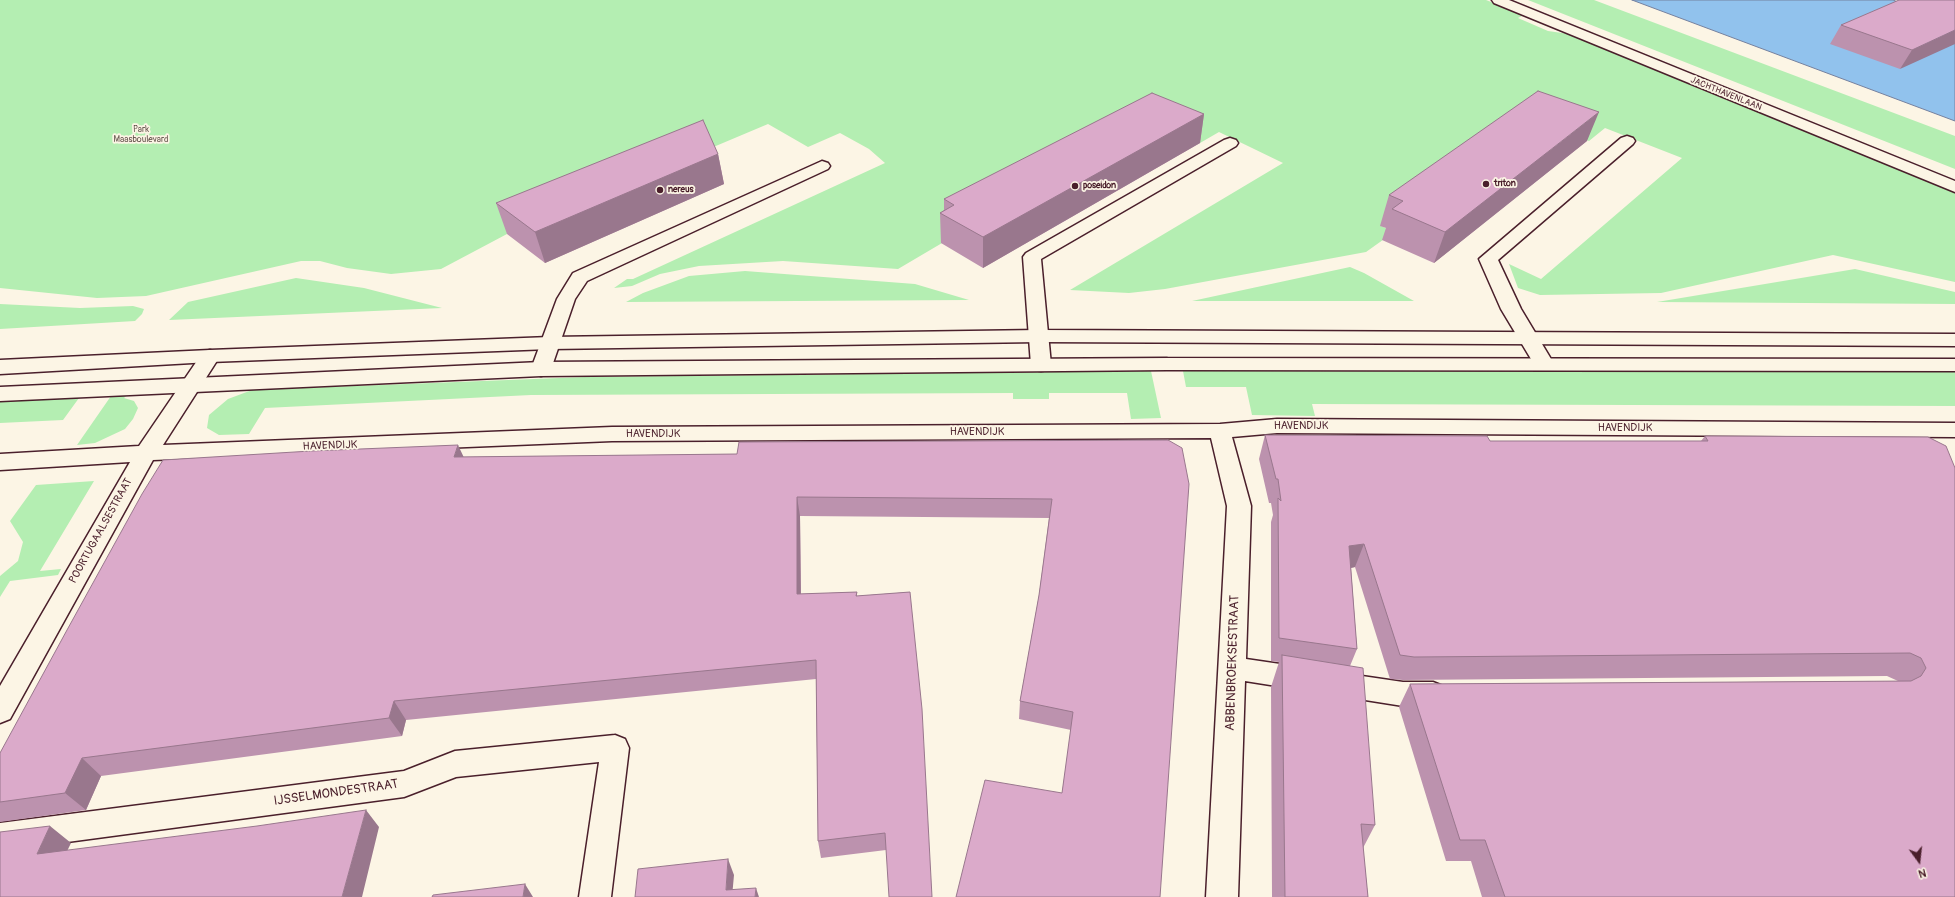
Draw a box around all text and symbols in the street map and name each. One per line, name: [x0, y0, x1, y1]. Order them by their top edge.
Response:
street label: JACHTHAVENLAAN: [1689, 75, 1763, 113]
park label: Park Maasboulevard: [114, 125, 168, 146]
marker: triton: [1481, 179, 1491, 189]
place label: triton: [1494, 179, 1516, 189]
marker: poseidon: [1070, 181, 1080, 191]
place label: poseidon: [1083, 181, 1116, 191]
marker: nereus: [655, 185, 665, 195]
place label: nereus: [668, 185, 694, 195]
street label: HAVENDIJK: [1274, 419, 1328, 433]
street label: HAVENDIJK: [1598, 421, 1652, 435]
street label: HAVENDIJK: [950, 425, 1004, 439]
street label: HAVENDIJK: [626, 427, 680, 441]
street label: HAVENDIJK: [303, 438, 357, 454]
street label: POORTUGAALSESTRAAT: [67, 476, 135, 586]
street label: ABBENBROEKSESTRAAT: [1223, 595, 1243, 731]
street label: IJSSELMONDESTRAAT: [273, 777, 399, 809]
north arrow: [1899, 841, 1939, 881]
text: N: [1917, 866, 1928, 880]

